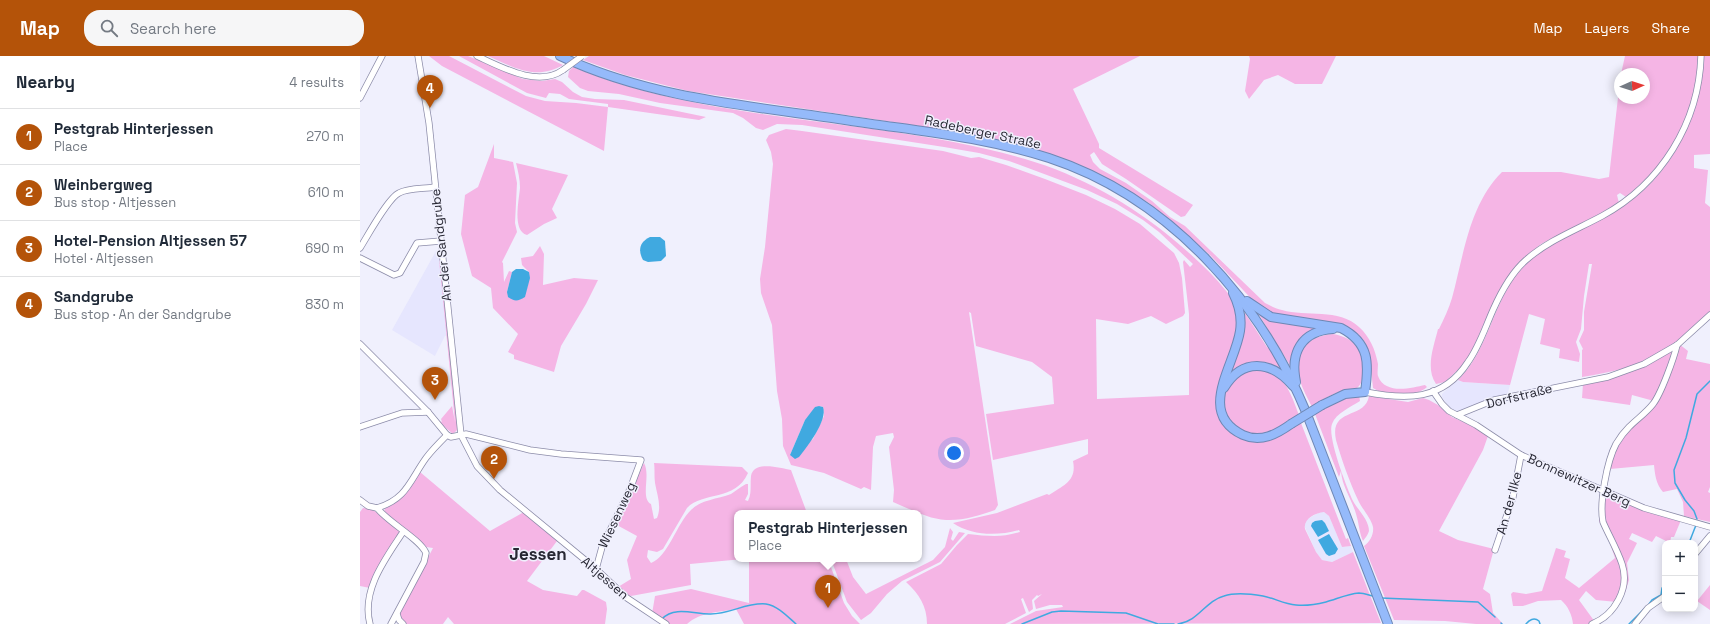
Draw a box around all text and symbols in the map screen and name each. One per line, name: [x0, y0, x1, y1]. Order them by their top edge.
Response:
search box: [84, 10, 364, 46]
text: Map: [20, 16, 60, 41]
icon: search: [98, 17, 120, 39]
text: Search here: [130, 19, 216, 38]
text: Map: [1533, 19, 1563, 37]
text: Layers: [1585, 19, 1629, 37]
text: Share: [1651, 19, 1690, 37]
north arrow: [1614, 68, 1650, 104]
text: Nearby: [16, 71, 75, 93]
text: 4 results: [289, 74, 344, 91]
pin: 4: [417, 75, 443, 108]
street label: Radeberger Straße: [923, 111, 1043, 153]
text: Pestgrab Hinterjessen: [54, 119, 214, 138]
text: 1: [26, 128, 32, 145]
text: 270 m: [306, 128, 344, 145]
text: Place: [54, 138, 88, 155]
text: Weinbergweg: [54, 175, 153, 194]
text: 2: [25, 184, 33, 201]
text: 610 m: [308, 184, 344, 201]
street label: An der Sandgrube: [427, 188, 455, 302]
text: Bus stop · Altjessen: [54, 194, 176, 211]
text: Hotel-Pension Altjessen 57: [54, 231, 247, 250]
text: 3: [25, 240, 33, 257]
text: 690 m: [305, 240, 344, 257]
text: Hotel · Altjessen: [54, 250, 154, 267]
text: Sandgrube: [54, 287, 134, 306]
text: 4: [25, 296, 33, 313]
text: 830 m: [305, 296, 344, 313]
text: Bus stop · An der Sandgrube: [54, 306, 231, 323]
pin: 3: [422, 367, 448, 400]
street label: Dorfstraße: [1484, 380, 1554, 412]
your location: [944, 443, 964, 463]
pin: 2: [481, 446, 507, 479]
street label: Bonnewitzer Berg: [1525, 450, 1633, 510]
street label: An der Ilke: [1492, 470, 1526, 536]
street label: Wiesenweg: [594, 479, 640, 551]
popup: [734, 510, 922, 562]
text: Pestgrab Hinterjessen: [748, 518, 908, 537]
text: Place: [748, 537, 782, 554]
map controls: [1662, 540, 1698, 612]
button: +: [1662, 540, 1698, 576]
district label: Jessen: [509, 543, 567, 565]
street label: Altjessen: [578, 553, 632, 603]
pin: 1: [815, 575, 841, 608]
button: −: [1662, 576, 1698, 612]

